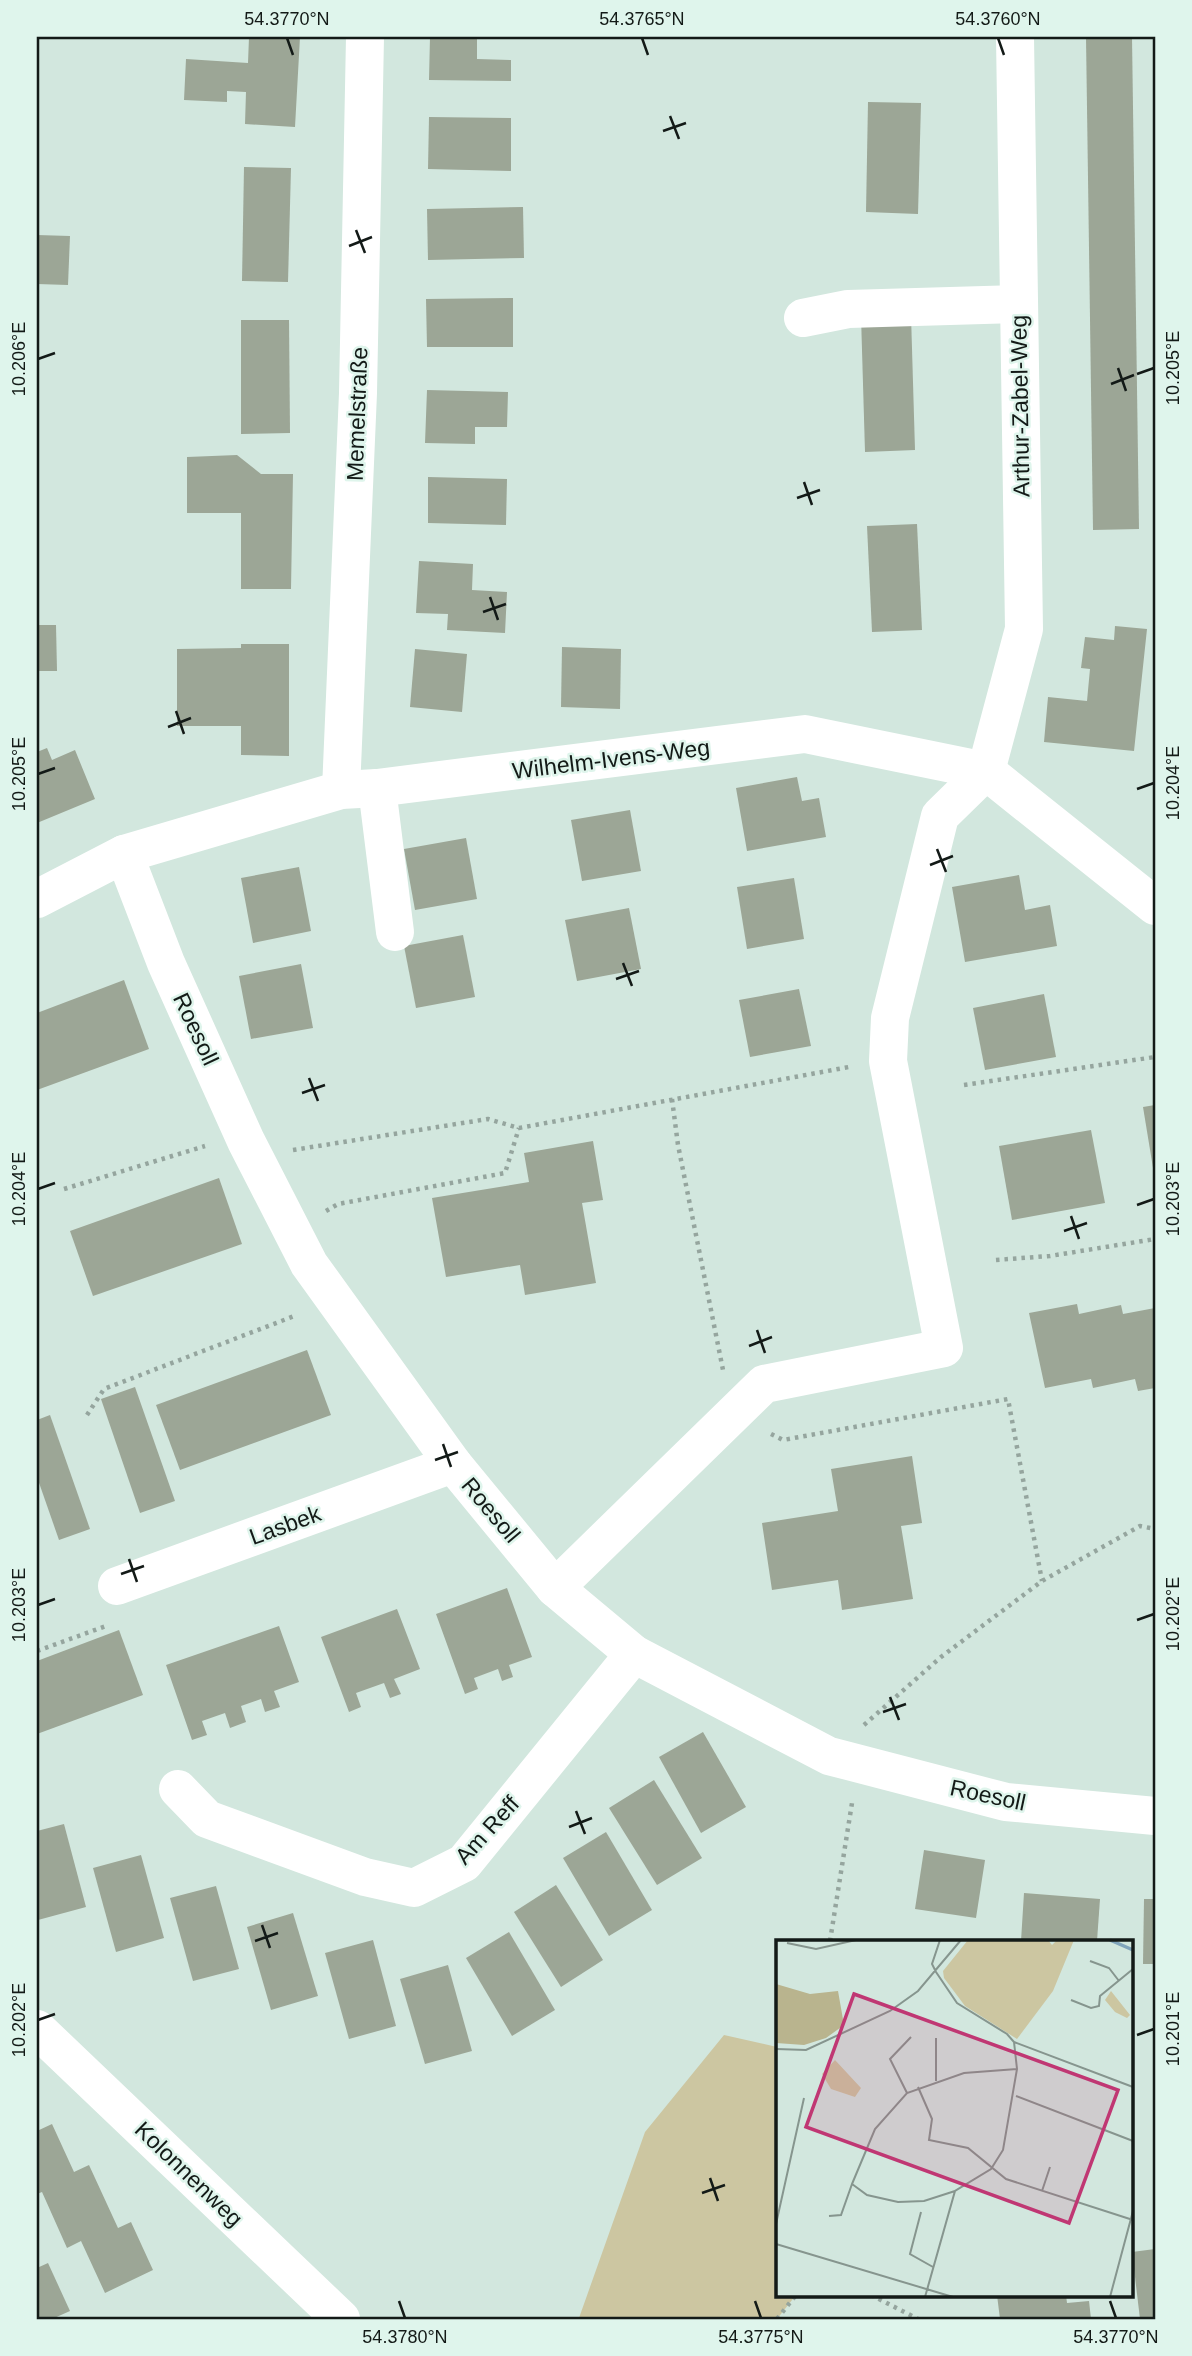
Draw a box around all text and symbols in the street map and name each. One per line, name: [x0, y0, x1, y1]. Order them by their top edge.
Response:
text: 54.3770°N: [244, 9, 330, 29]
text: 54.3765°N: [599, 9, 685, 29]
text: 54.3760°N: [955, 9, 1041, 29]
street label: Arthur-Zabel-Weg: [1005, 315, 1035, 497]
text: 10.206°E: [9, 322, 29, 396]
text: 10.205°E: [1163, 331, 1183, 405]
street label: Memelstraße: [342, 346, 372, 482]
street label: Wilhelm-Ivens-Weg: [511, 734, 711, 784]
text: 10.205°E: [9, 737, 29, 811]
text: 10.204°E: [1163, 746, 1183, 820]
street label: Roesoll: [168, 989, 224, 1069]
text: 10.204°E: [9, 1152, 29, 1226]
text: 10.203°E: [1163, 1162, 1183, 1236]
street label: Roesoll: [456, 1472, 526, 1548]
street label: Lasbek: [246, 1500, 325, 1550]
text: 10.203°E: [9, 1568, 29, 1642]
text: 10.202°E: [1163, 1577, 1183, 1651]
street label: Roesoll: [948, 1774, 1028, 1816]
street label: Am Reff: [450, 1790, 525, 1869]
inset map: [776, 1940, 1132, 2296]
text: 10.202°E: [9, 1983, 29, 2057]
text: 10.201°E: [1163, 1992, 1183, 2066]
street label: Kolonnenweg: [130, 2116, 248, 2232]
text: 54.3780°N: [362, 2327, 448, 2347]
text: 54.3775°N: [718, 2327, 804, 2347]
text: 54.3770°N: [1073, 2327, 1159, 2347]

